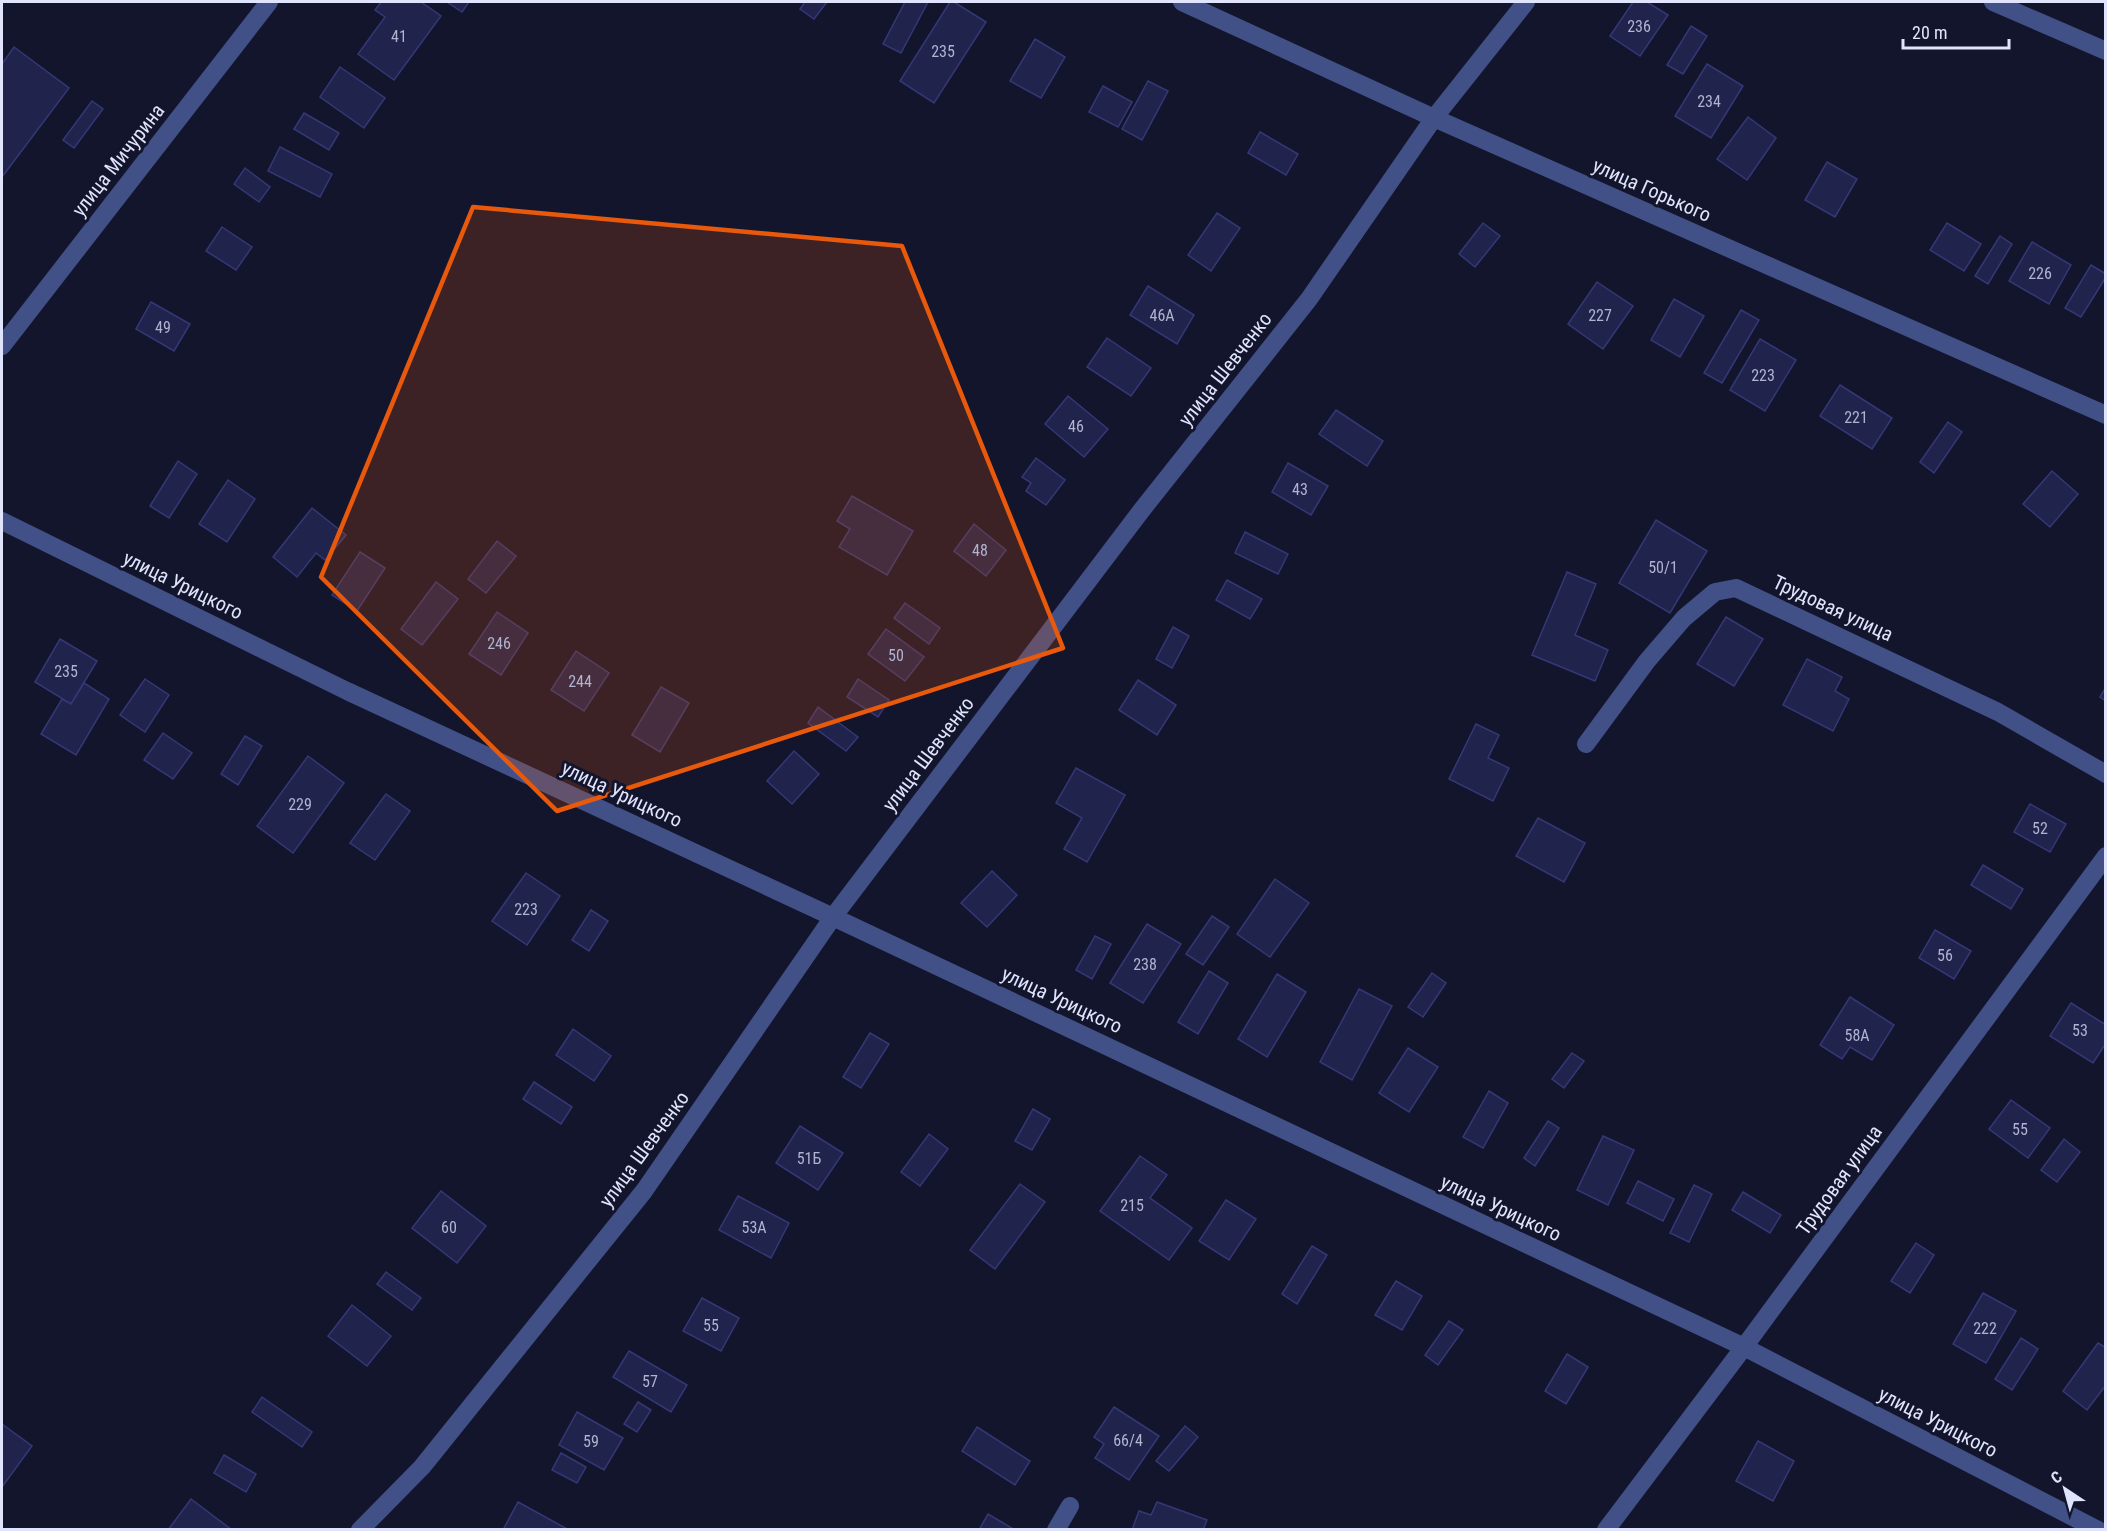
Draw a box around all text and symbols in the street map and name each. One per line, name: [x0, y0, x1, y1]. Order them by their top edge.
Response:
scale bar: [1903, 12, 2010, 50]
house number: 236: [1627, 17, 1651, 36]
text: 20 m: [1912, 22, 1947, 43]
house number: 41: [391, 27, 407, 46]
house number: 235: [931, 42, 955, 61]
house number: 234: [1697, 92, 1721, 111]
street label: улица Мичурина: [67, 99, 169, 221]
street label: улица Горького: [1589, 153, 1715, 227]
house number: 226: [2028, 264, 2052, 283]
house number: 46А: [1149, 306, 1175, 325]
house number: 227: [1588, 306, 1612, 325]
street label: улица Шевченко: [1173, 308, 1277, 430]
house number: 49: [155, 318, 171, 337]
house number: 223: [1751, 366, 1775, 385]
house number: 221: [1844, 408, 1868, 427]
house number: 46: [1068, 417, 1084, 436]
house number: 43: [1292, 480, 1308, 499]
house number: 48: [972, 541, 988, 560]
street label: улица Урицкого: [119, 546, 247, 624]
house number: 50/1: [1648, 558, 1678, 577]
street label: Трудовая улица: [1769, 570, 1897, 646]
house number: 246: [487, 634, 511, 653]
house number: 50: [888, 646, 904, 665]
house number: 235: [54, 662, 78, 681]
house number: 244: [568, 672, 592, 691]
street label: улица Шевченко: [877, 692, 979, 816]
street label: улица Урицкого: [558, 756, 686, 832]
house number: 229: [288, 795, 312, 814]
house number: 52: [2032, 819, 2048, 838]
house number: 223: [514, 900, 538, 919]
house number: 56: [1937, 946, 1953, 965]
house number: 238: [1133, 955, 1157, 974]
street label: улица Урицкого: [998, 962, 1126, 1038]
house number: 53: [2072, 1021, 2088, 1040]
house number: 58А: [1844, 1026, 1870, 1045]
street label: улица Шевченко: [594, 1086, 694, 1212]
street label: Трудовая улица: [1791, 1120, 1887, 1240]
house number: 55: [2012, 1120, 2028, 1139]
house number: 51Б: [797, 1149, 822, 1168]
street label: улица Урицкого: [1437, 1170, 1565, 1246]
house number: 215: [1120, 1196, 1144, 1215]
house number: 60: [441, 1218, 457, 1237]
house number: 53А: [741, 1218, 767, 1237]
house number: 55: [703, 1316, 719, 1335]
house number: 222: [1973, 1319, 1997, 1338]
house number: 57: [642, 1372, 658, 1391]
street label: улица Урицкого: [1875, 1382, 2001, 1462]
house number: 66/4: [1113, 1431, 1143, 1450]
house number: 59: [583, 1432, 599, 1451]
north arrow: [2035, 1459, 2095, 1519]
text: С: [2047, 1467, 2066, 1488]

